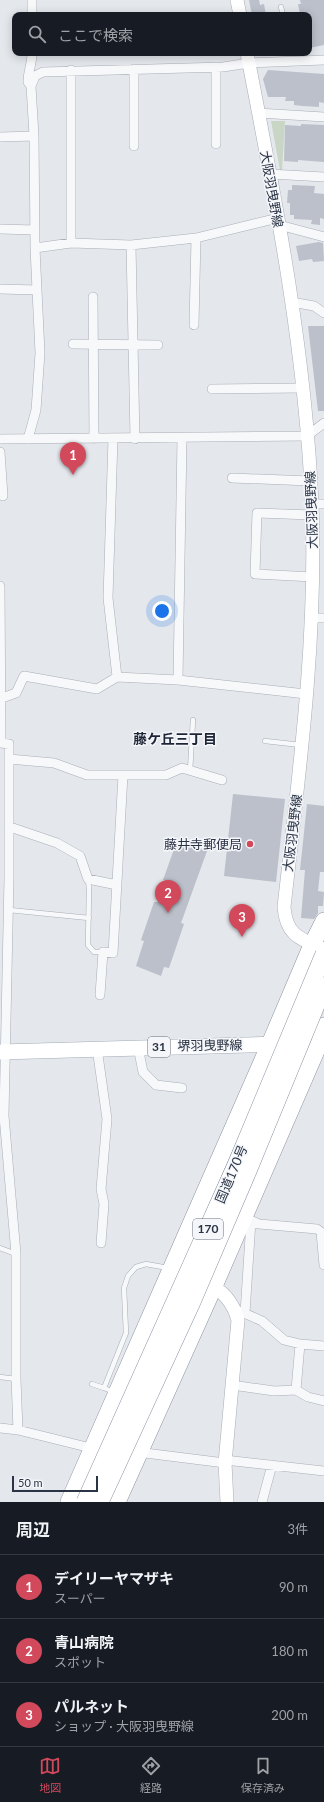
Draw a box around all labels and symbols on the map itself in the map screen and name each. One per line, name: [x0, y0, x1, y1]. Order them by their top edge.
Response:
street label: 大阪羽曳野線: [257, 149, 287, 229]
pin: 1: [60, 442, 86, 475]
street label: 大阪羽曳野線: [302, 471, 320, 549]
your location: [152, 601, 172, 621]
district label: 藤ケ丘三丁目: [133, 730, 217, 747]
street label: 大阪羽曳野線: [279, 793, 305, 873]
place label: 藤井寺郵便局: [164, 836, 242, 852]
marker: 藤井寺郵便局: [245, 839, 255, 849]
pin: 2: [155, 880, 181, 913]
pin: 3: [229, 904, 255, 937]
street label: 堺羽曳野線: [177, 1036, 243, 1054]
road number: 31: [148, 1037, 170, 1057]
street label: 国道170号: [212, 1143, 250, 1205]
road number: 170: [193, 1219, 223, 1239]
scale bar: [12, 1474, 98, 1493]

